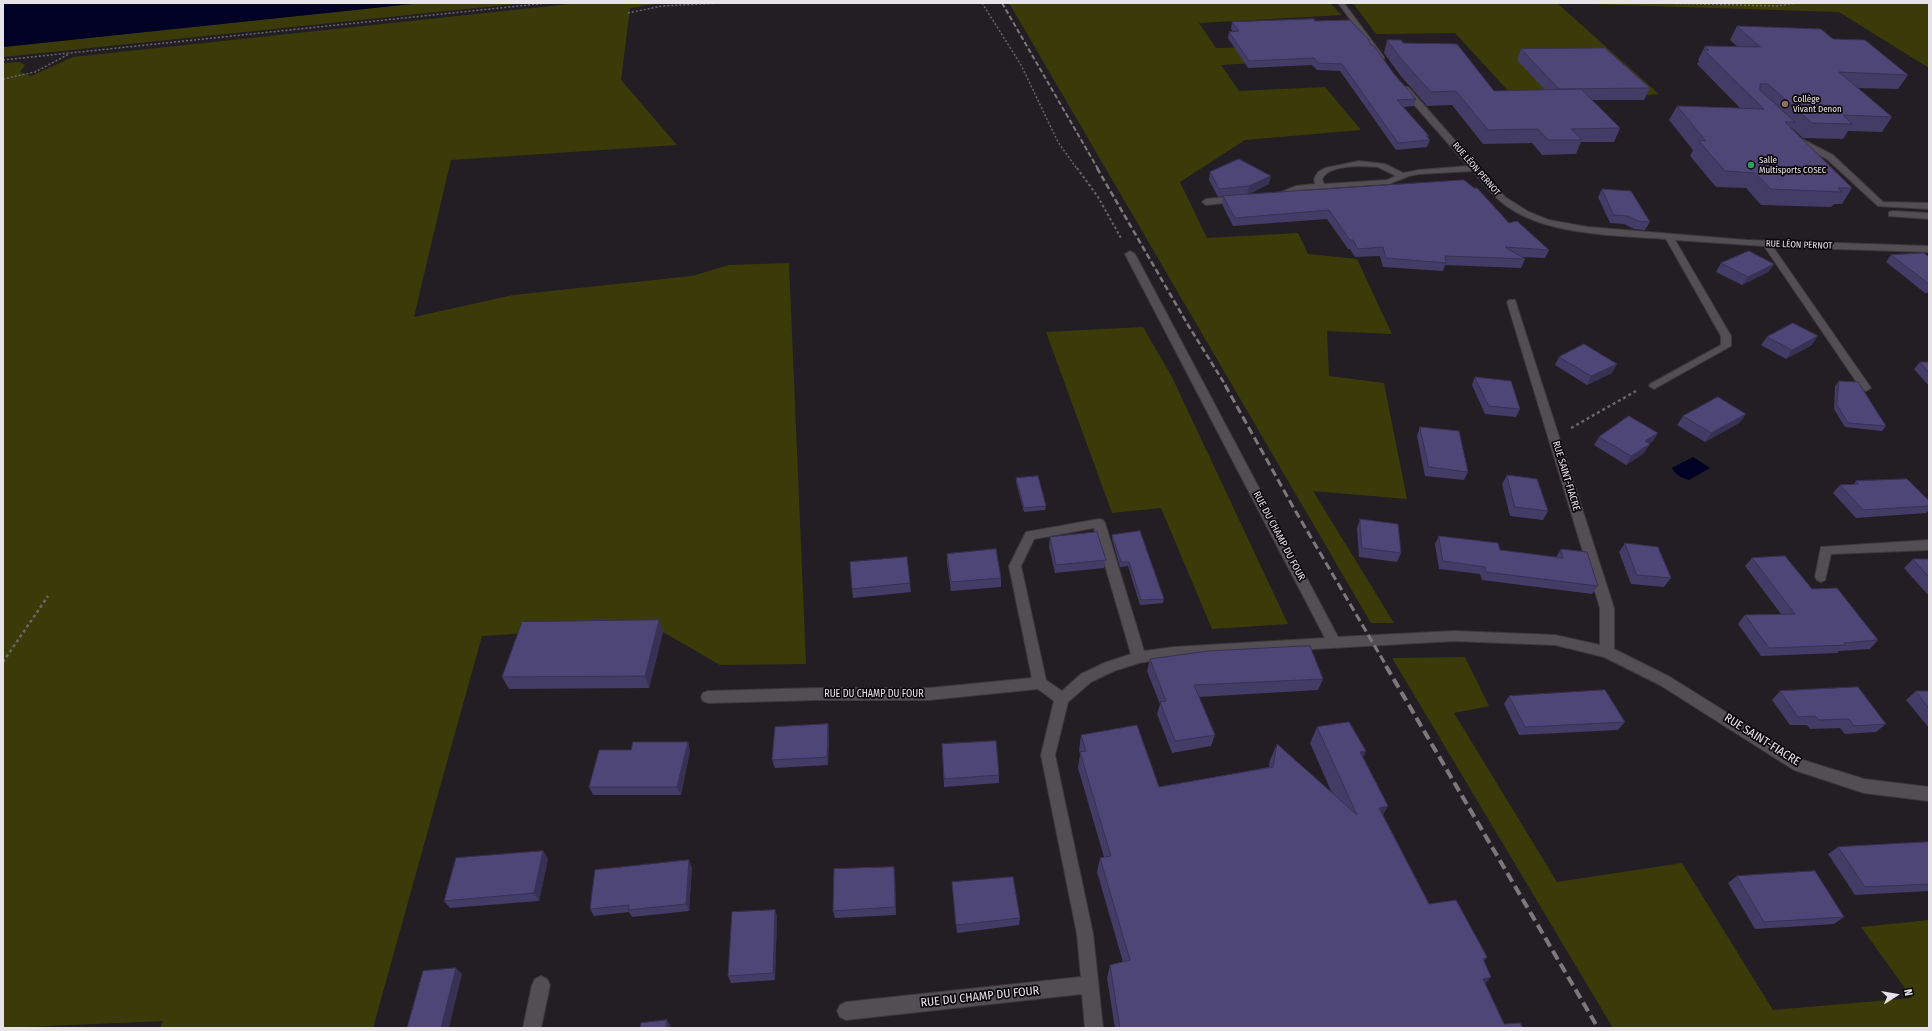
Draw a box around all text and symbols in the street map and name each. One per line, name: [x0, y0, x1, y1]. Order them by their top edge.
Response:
place label: Collège Vivant Denon: [1793, 94, 1842, 115]
marker: Collège Vivant Denon: [1780, 99, 1790, 109]
street label: RUE LÉON PERNOT: [1450, 140, 1502, 198]
place label: Salle Multisports COSEC: [1759, 155, 1826, 176]
marker: Salle Multisports COSEC: [1746, 160, 1756, 170]
street label: RUE LÉON PERNOT: [1766, 238, 1832, 252]
street label: RUE SAINT-FIACRE: [1550, 440, 1582, 512]
street label: RUE DU CHAMP DU FOUR: [1250, 489, 1308, 583]
street label: RUE DU CHAMP DU FOUR: [824, 688, 924, 700]
street label: RUE SAINT-FIACRE: [1721, 711, 1803, 769]
north arrow: [1876, 975, 1916, 1015]
street label: RUE DU CHAMP DU FOUR: [920, 984, 1040, 1010]
text: N: [1901, 988, 1915, 997]

